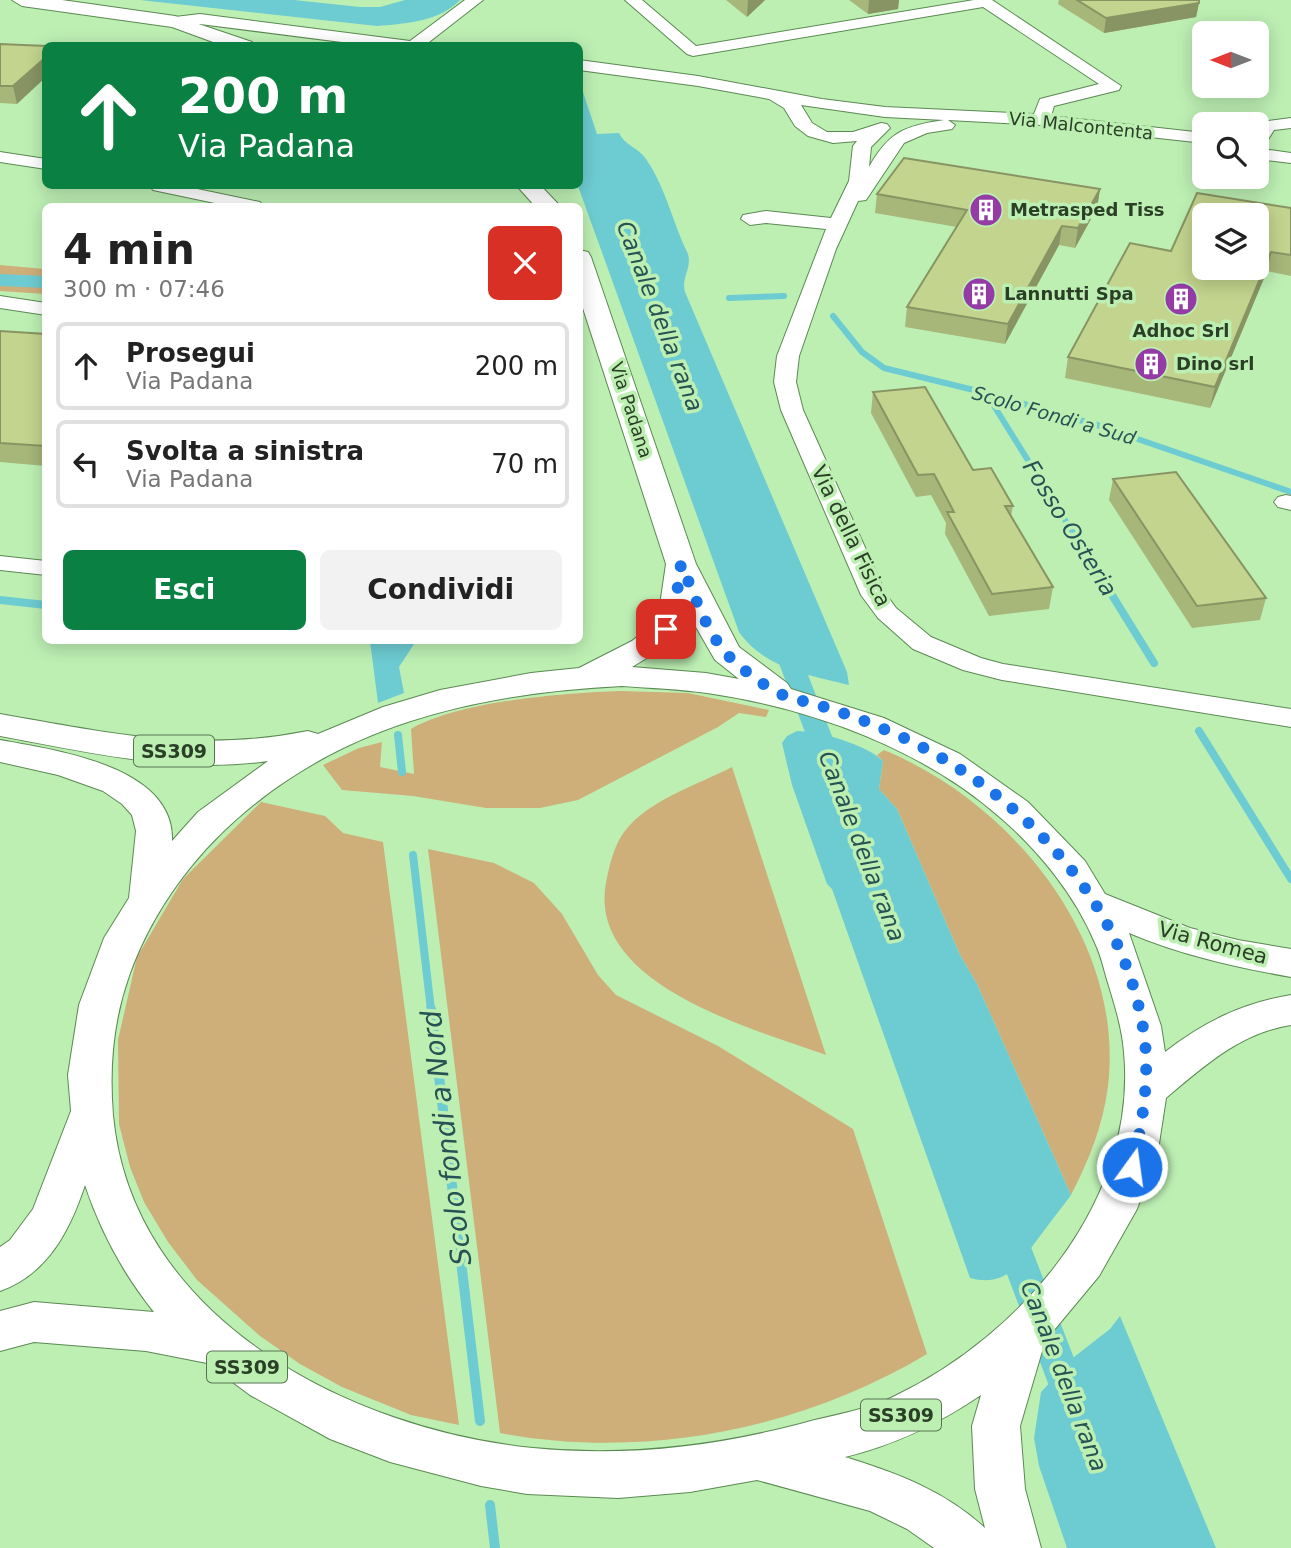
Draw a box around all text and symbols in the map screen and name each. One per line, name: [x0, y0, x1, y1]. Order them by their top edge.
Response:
north arrow: [1192, 21, 1269, 98]
map controls: [1192, 21, 1269, 280]
text: 200 m: [178, 68, 348, 125]
icon: ahead: [63, 70, 154, 161]
street label: Via Malcontenta: [1008, 107, 1154, 144]
button: search: [1192, 112, 1269, 189]
text: Via Padana: [178, 127, 355, 165]
building icon: Metrasped Tiss: [967, 191, 1005, 229]
place label: Metrasped Tiss: [1010, 199, 1165, 220]
button: layers: [1192, 203, 1269, 280]
water label: Canale della rana: [612, 217, 708, 415]
text: 4 min: [63, 225, 195, 274]
button: close: [488, 226, 562, 300]
building icon: Lannutti Spa: [960, 275, 998, 313]
text: 300 m · 07:46: [63, 276, 225, 302]
building icon: Adhoc Srl: [1162, 280, 1200, 318]
place label: Lannutti Spa: [1004, 283, 1134, 304]
place label: Adhoc Srl: [1133, 320, 1229, 341]
text: Prosegui: [126, 338, 255, 368]
building icon: Dino srl: [1132, 345, 1170, 383]
icon: ahead: [67, 347, 105, 385]
text: 200 m: [475, 351, 558, 381]
place label: Dino srl: [1176, 353, 1254, 374]
street label: Via Padana: [606, 359, 657, 460]
text: Via Padana: [126, 368, 253, 394]
water label: Scolo Fondi a Sud: [970, 381, 1139, 449]
text: Svolta a sinistra: [126, 436, 364, 466]
icon: left: [67, 445, 105, 483]
text: 70 m: [491, 449, 558, 479]
water label: Fosso Osteria: [1018, 455, 1122, 601]
street label: Via della Fisica: [806, 461, 896, 611]
text: Via Padana: [126, 466, 253, 492]
button: Esci: [63, 550, 306, 630]
button: Condividi: [320, 550, 562, 630]
pin: [636, 599, 696, 659]
icon: arrive: [647, 610, 685, 648]
road number: SS309: [134, 736, 214, 766]
water label: Canale della rana: [814, 747, 910, 945]
street label: Via Romea: [1156, 917, 1270, 969]
water label: Scolo fondi a Nord: [414, 1008, 479, 1267]
position arrow: [1095, 1130, 1169, 1204]
water label: Canale della rana: [1016, 1277, 1112, 1475]
road number: SS309: [207, 1352, 287, 1382]
road number: SS309: [861, 1400, 941, 1430]

